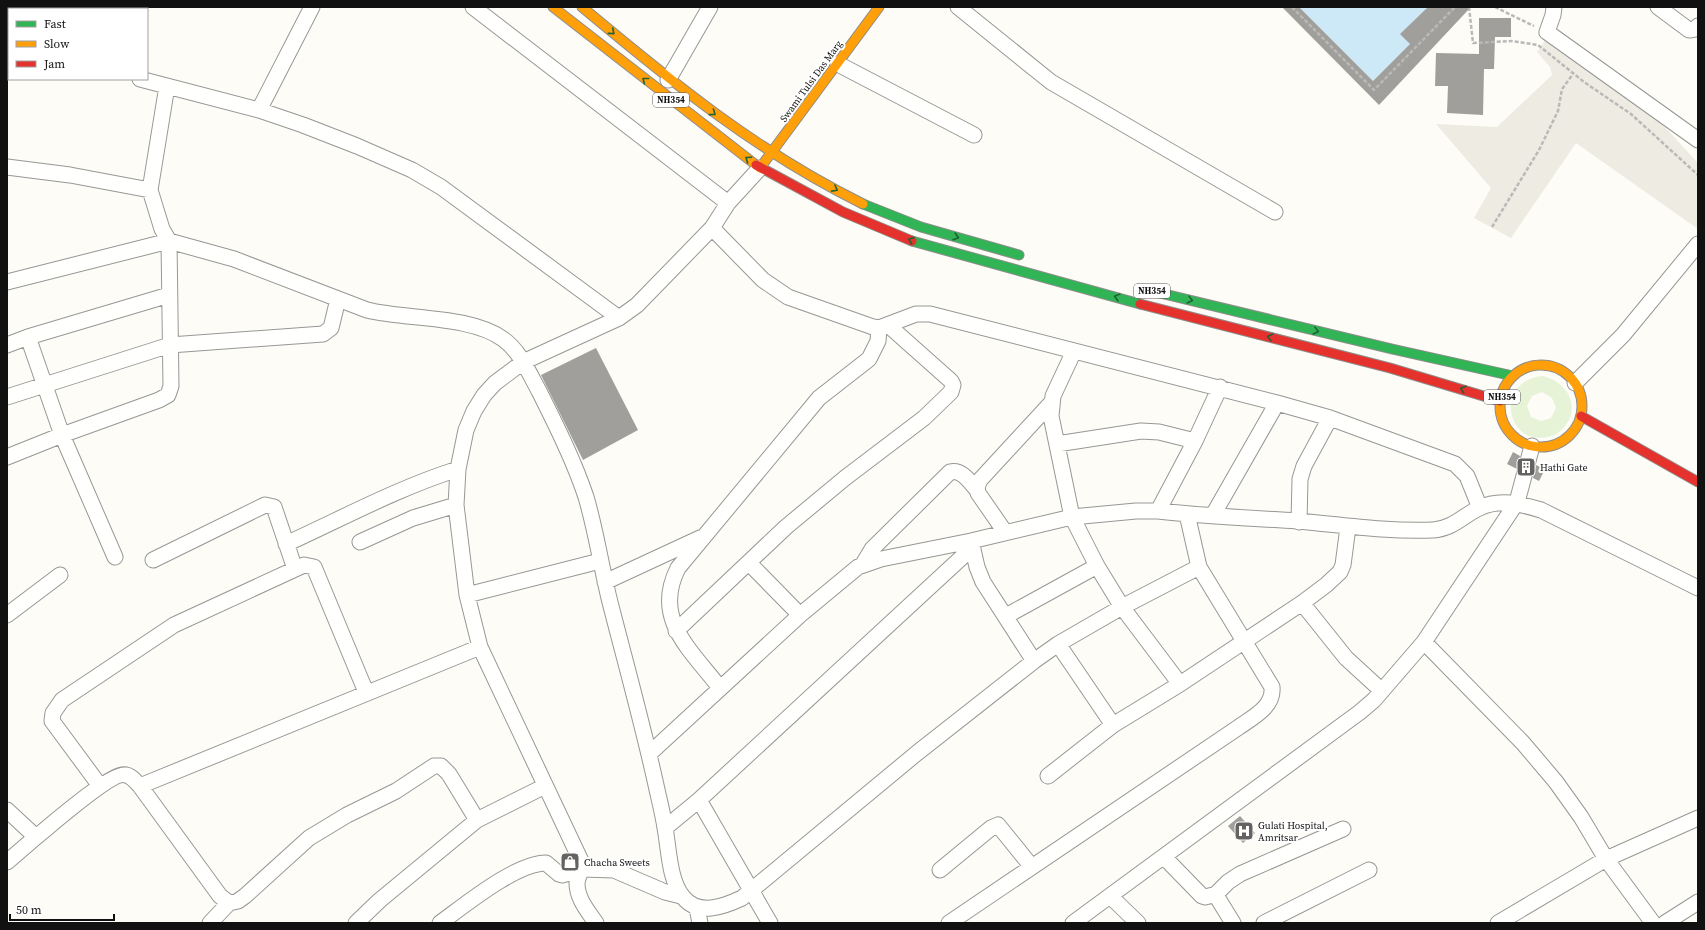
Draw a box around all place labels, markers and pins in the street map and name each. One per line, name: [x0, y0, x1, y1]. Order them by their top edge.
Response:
building icon: Hathi Gate: [1515, 456, 1537, 478]
place label: Hathi Gate: [1540, 461, 1588, 474]
place label: Gulati Hospital, Amritsar: [1258, 819, 1328, 844]
hospital icon: Gulati Hospital, Amritsar: [1233, 820, 1255, 842]
shop icon: Chacha Sweets: [559, 851, 581, 873]
place label: Chacha Sweets: [584, 856, 650, 869]

